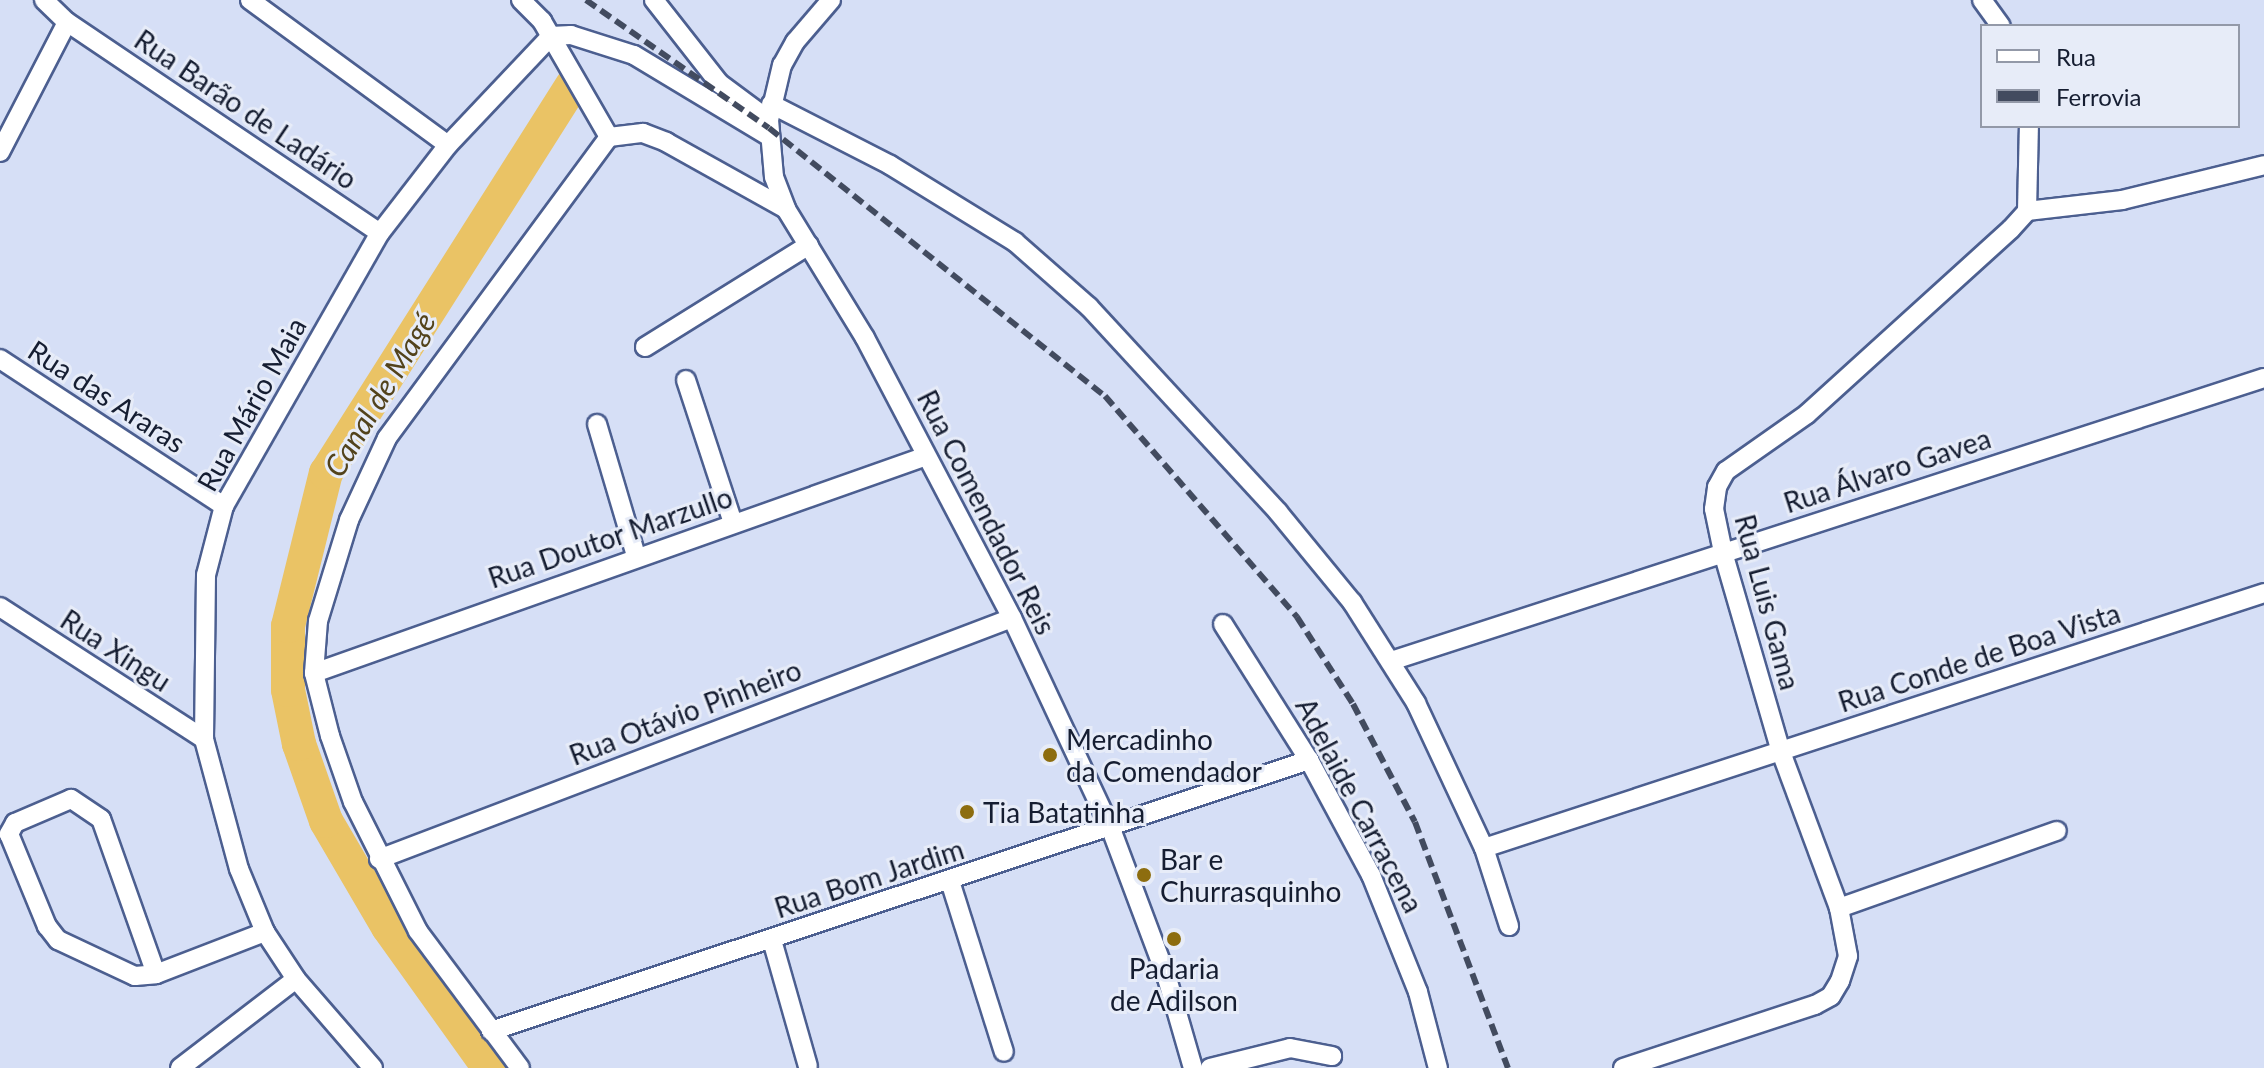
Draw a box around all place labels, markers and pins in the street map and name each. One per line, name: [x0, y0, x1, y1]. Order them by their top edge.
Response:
place label: Mercadinho da Comendador: [1066, 722, 1262, 788]
marker: Mercadinho da Comendador: [1041, 746, 1059, 764]
place label: Tia Batatinha: [983, 795, 1145, 829]
marker: Tia Batatinha: [958, 803, 976, 821]
place label: Bar e Churrasquinho: [1160, 842, 1341, 908]
marker: Bar e Churrasquinho: [1135, 866, 1153, 884]
marker: Padaria de Adilson: [1165, 930, 1183, 948]
place label: Padaria de Adilson: [1110, 951, 1238, 1017]

